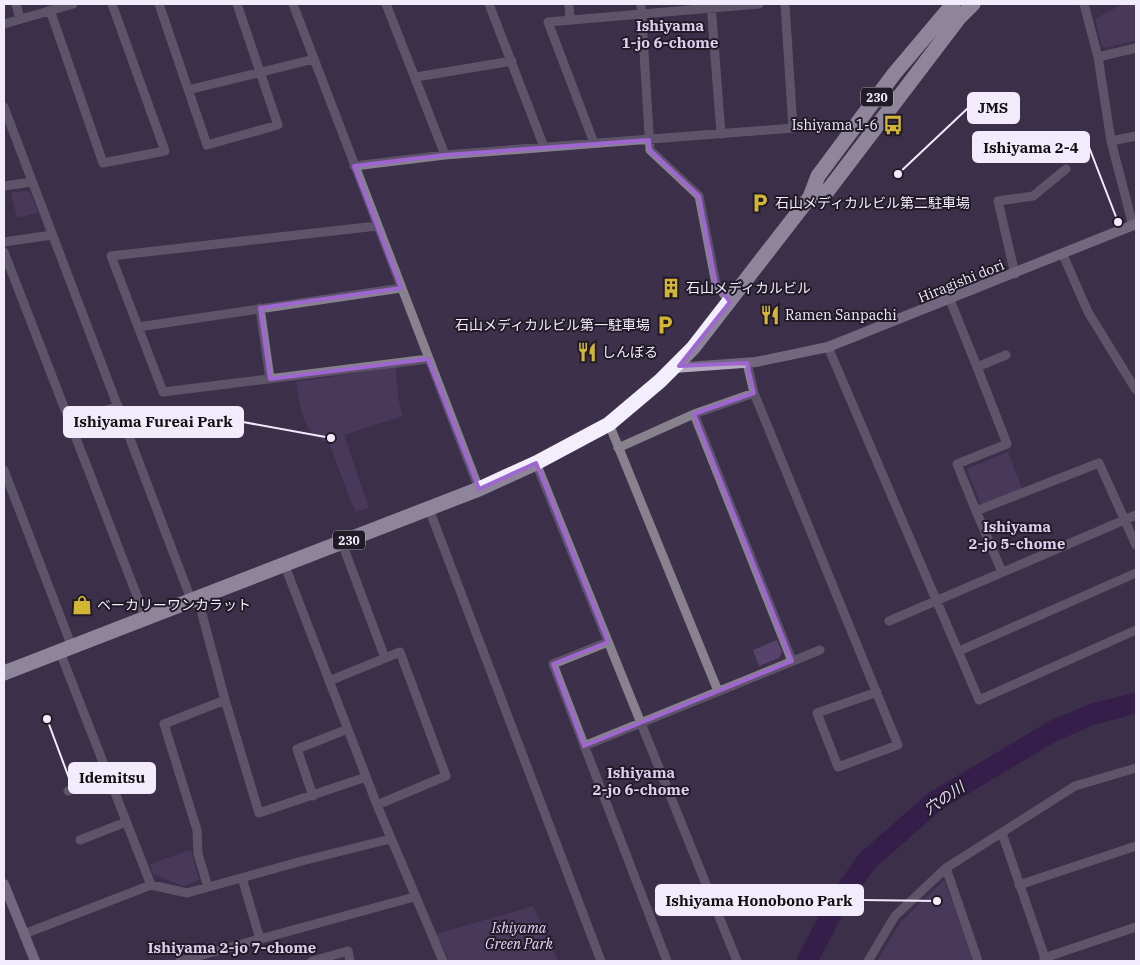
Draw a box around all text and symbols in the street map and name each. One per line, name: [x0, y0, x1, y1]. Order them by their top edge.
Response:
district label: Ishiyama 1-jo 6-chome: [622, 16, 718, 52]
road number: 230: [861, 88, 893, 106]
callout: JMS: [968, 93, 1019, 123]
text: JMS: [978, 98, 1008, 117]
bus stop icon: Ishiyama 1-6: [882, 114, 904, 136]
place label: Ishiyama 1-6: [792, 116, 878, 134]
callout: Ishiyama 2-4: [973, 132, 1089, 162]
text: Ishiyama 2-4: [983, 138, 1079, 157]
parking icon: 石山メディカルビル第二駐車場: [749, 192, 771, 214]
place label: 石山メディカルビル第二駐車場: [775, 194, 970, 212]
street label: Hiragishi dori: [915, 256, 1007, 306]
building icon: 石山メディカルビル: [660, 277, 682, 299]
place label: 石山メディカルビル: [686, 279, 811, 297]
restaurant icon: Ramen Sanpachi: [759, 304, 781, 326]
place label: Ramen Sanpachi: [785, 306, 897, 324]
parking icon: 石山メディカルビル第一駐車場: [654, 314, 676, 336]
place label: 石山メディカルビル第一駐車場: [455, 316, 650, 334]
restaurant icon: しんぼる: [576, 341, 598, 363]
place label: しんぼる: [602, 343, 658, 361]
callout: Ishiyama Fureai Park: [64, 407, 243, 437]
text: Ishiyama Fureai Park: [74, 412, 233, 431]
district label: Ishiyama 2-jo 5-chome: [969, 517, 1065, 553]
road number: 230: [333, 530, 365, 550]
shop icon: ベーカリーワンカラット: [71, 594, 93, 616]
place label: ベーカリーワンカラット: [97, 596, 251, 614]
callout: Idemitsu: [69, 763, 155, 793]
district label: Ishiyama 2-jo 6-chome: [593, 763, 689, 799]
text: Idemitsu: [79, 768, 145, 787]
water label: 穴の川: [920, 776, 970, 818]
callout: Ishiyama Honobono Park: [656, 885, 863, 915]
text: Ishiyama Honobono Park: [666, 891, 853, 910]
park label: Ishiyama Green Park: [485, 919, 554, 953]
district label: Ishiyama 2-jo 7-chome: [148, 938, 316, 957]

